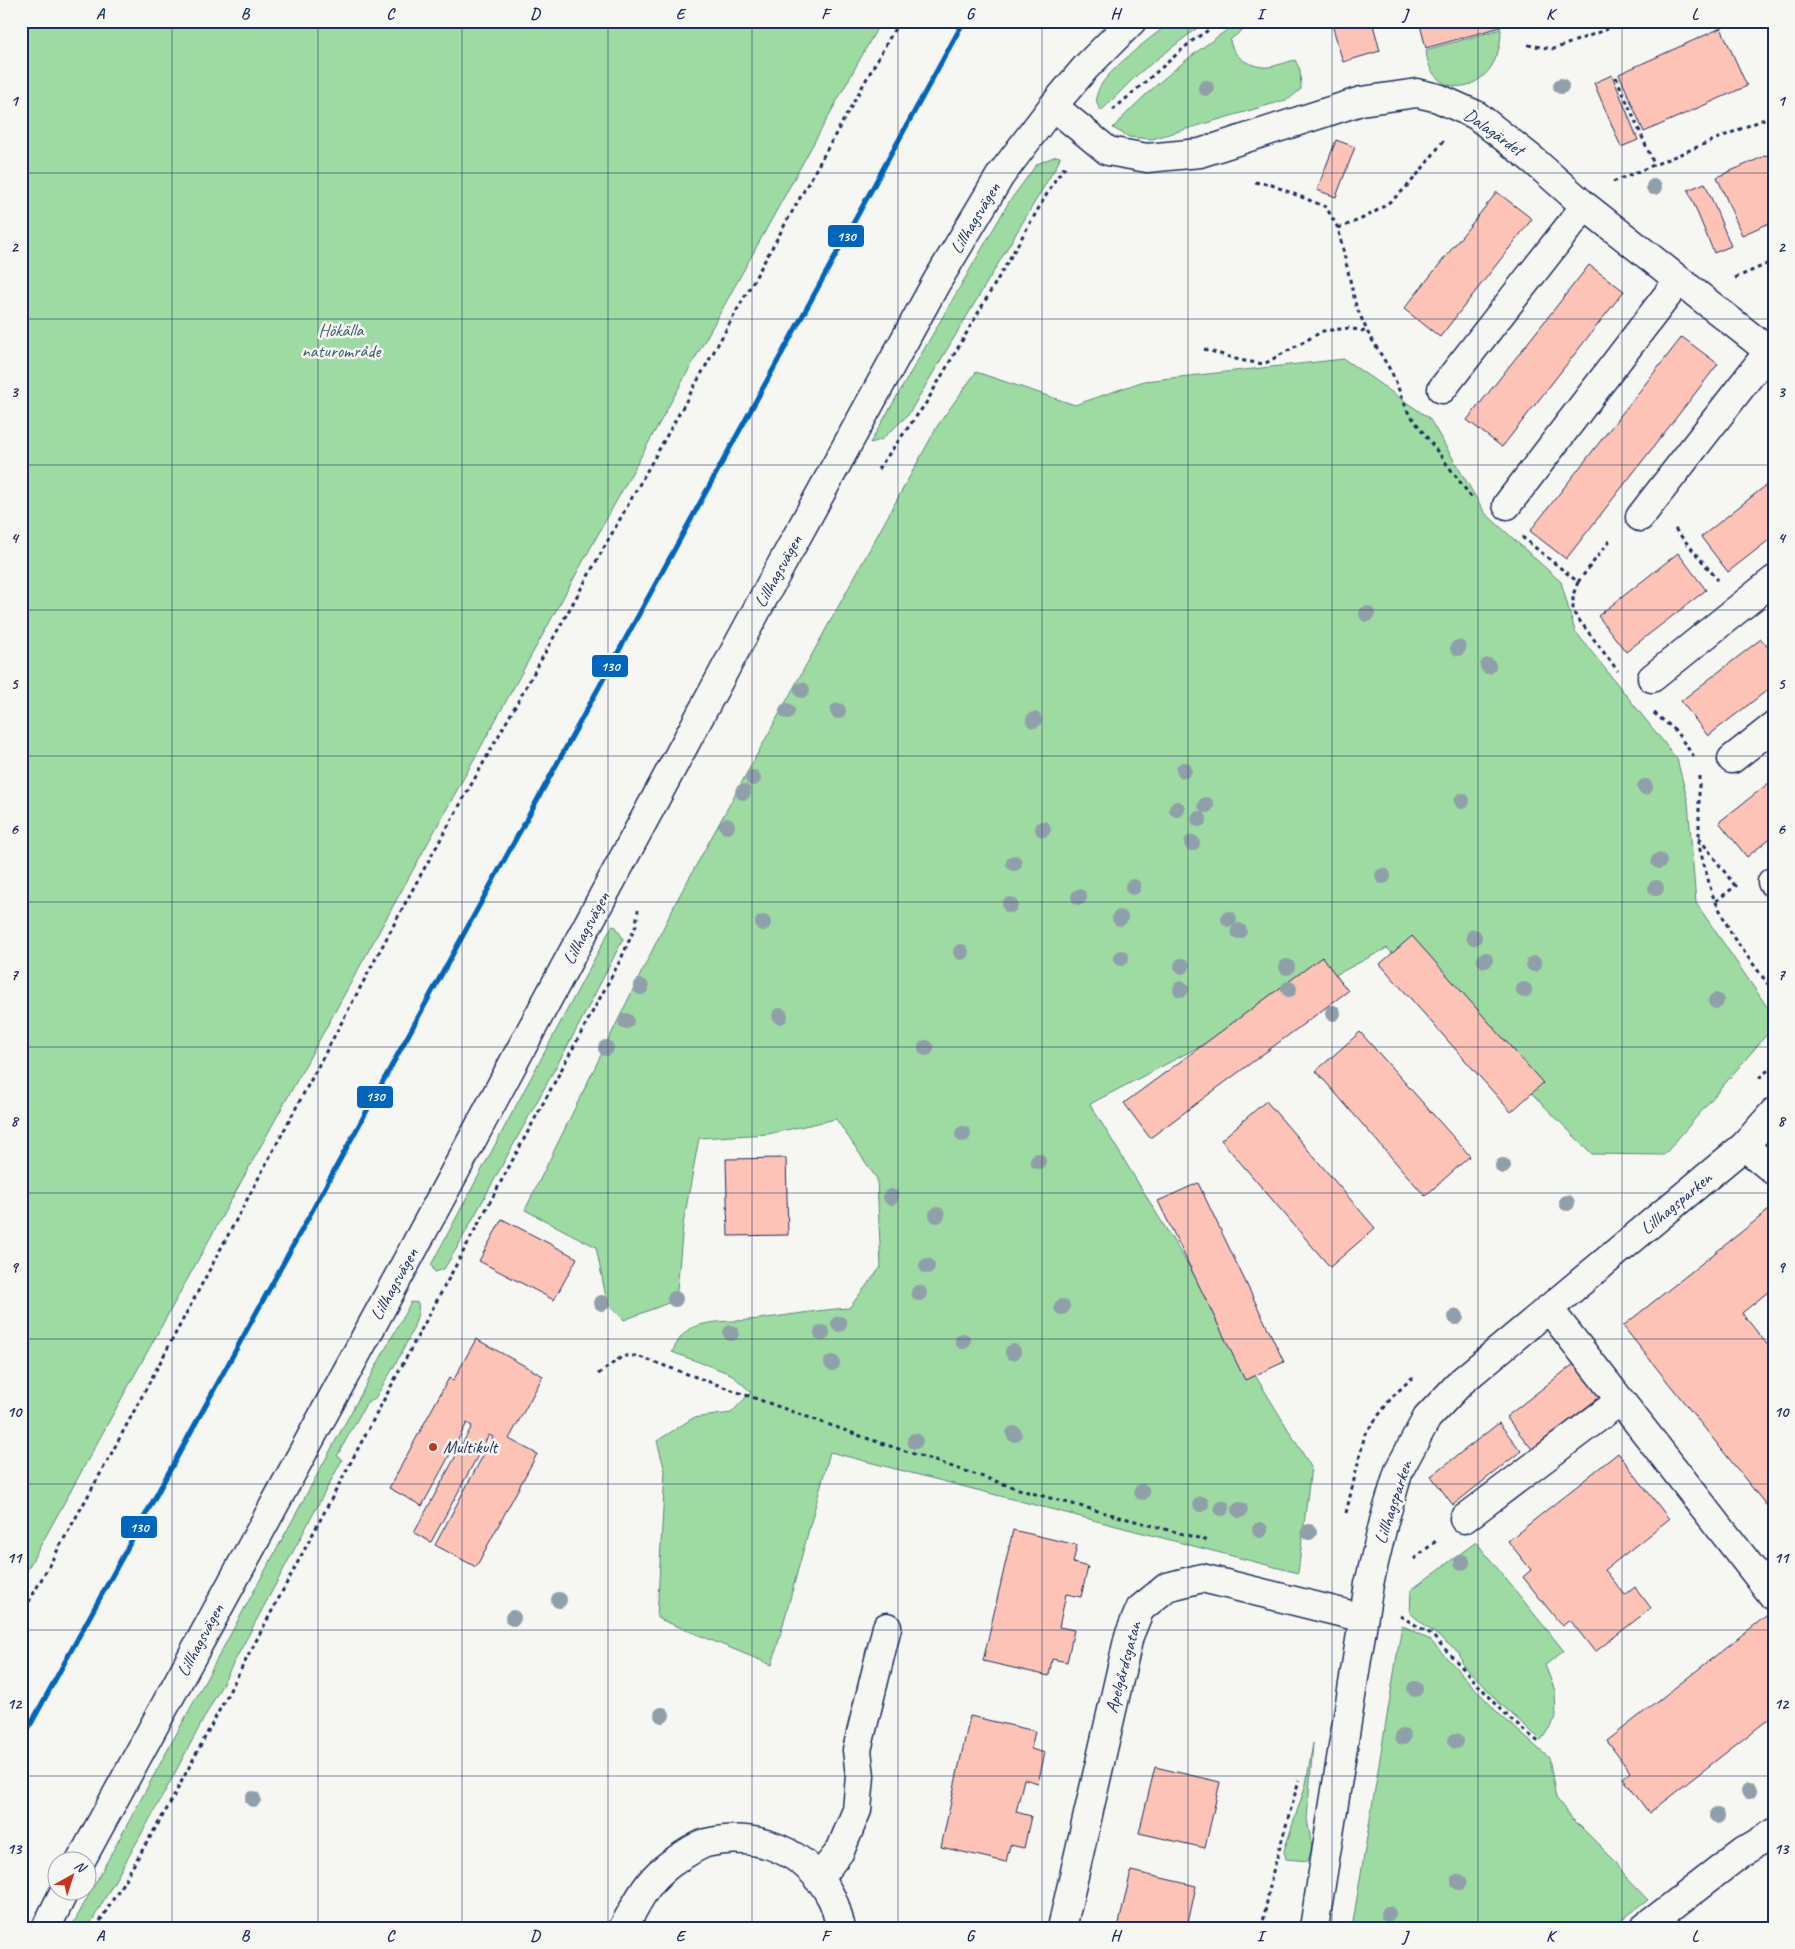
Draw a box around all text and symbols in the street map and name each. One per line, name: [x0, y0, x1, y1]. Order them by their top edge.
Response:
text: A: [96, 4, 106, 24]
text: B: [241, 4, 251, 24]
text: C: [386, 4, 396, 24]
text: D: [530, 4, 541, 24]
text: E: [676, 4, 687, 24]
text: F: [821, 4, 832, 24]
text: G: [966, 4, 976, 24]
text: H: [1110, 4, 1122, 24]
text: I: [1257, 4, 1267, 24]
text: J: [1401, 4, 1410, 24]
text: K: [1546, 4, 1558, 24]
text: L: [1692, 4, 1700, 24]
text: 1: [10, 91, 19, 111]
text: 1: [1777, 91, 1786, 111]
street label: Dalagärdet: [1460, 103, 1531, 162]
street label: Lillhagsvägen: [945, 178, 1005, 258]
line badge: 130: [827, 224, 865, 248]
text: 130: [837, 228, 857, 245]
text: 2: [10, 237, 19, 257]
text: 2: [1777, 237, 1786, 257]
park label: Hökälla naturområde: [302, 319, 382, 362]
text: 3: [10, 382, 19, 402]
text: 3: [1777, 382, 1786, 402]
text: 4: [10, 528, 19, 548]
text: 4: [1777, 528, 1786, 548]
street label: Lillhagsvägen: [749, 530, 807, 611]
line badge: 130: [591, 654, 629, 678]
text: 130: [601, 658, 621, 675]
text: 5: [11, 674, 20, 694]
text: 5: [1778, 674, 1787, 694]
text: 6: [10, 819, 19, 839]
text: 6: [1777, 819, 1786, 839]
street label: Lillhagsvägen: [558, 887, 615, 968]
text: 7: [10, 965, 19, 985]
text: 7: [1777, 965, 1786, 985]
line badge: 130: [356, 1085, 394, 1109]
text: 130: [366, 1088, 386, 1105]
text: 8: [10, 1111, 19, 1131]
text: 8: [1777, 1111, 1786, 1131]
street label: Lillhagsparken: [1636, 1166, 1717, 1239]
street label: Lillhagsvägen: [365, 1243, 423, 1324]
text: 9: [10, 1257, 19, 1277]
text: 9: [1777, 1257, 1786, 1277]
text: 10: [7, 1402, 23, 1422]
text: 10: [1774, 1402, 1790, 1422]
place label: Multikult: [443, 1436, 499, 1458]
marker: Multikult: [427, 1441, 439, 1453]
street label: Lillhagsparken: [1369, 1457, 1417, 1546]
line badge: 130: [120, 1515, 158, 1539]
text: 130: [130, 1519, 150, 1536]
text: 11: [7, 1548, 23, 1568]
text: 11: [1774, 1548, 1790, 1568]
street label: Lillhagsvägen: [172, 1599, 229, 1680]
street label: Apelgårdsgatan: [1100, 1618, 1146, 1715]
text: 12: [7, 1694, 23, 1714]
text: 12: [1774, 1694, 1790, 1714]
text: 13: [7, 1839, 23, 1859]
text: 13: [1774, 1839, 1790, 1859]
north arrow: [48, 1852, 98, 1902]
text: N: [71, 1857, 90, 1877]
text: A: [96, 1926, 106, 1946]
text: B: [241, 1926, 251, 1946]
text: C: [386, 1926, 396, 1946]
text: D: [530, 1926, 541, 1946]
text: E: [676, 1926, 687, 1946]
text: F: [821, 1926, 832, 1946]
text: G: [966, 1926, 976, 1946]
text: H: [1110, 1926, 1122, 1946]
text: I: [1257, 1926, 1267, 1946]
text: J: [1401, 1926, 1410, 1946]
text: K: [1546, 1926, 1558, 1946]
text: L: [1692, 1926, 1700, 1946]

